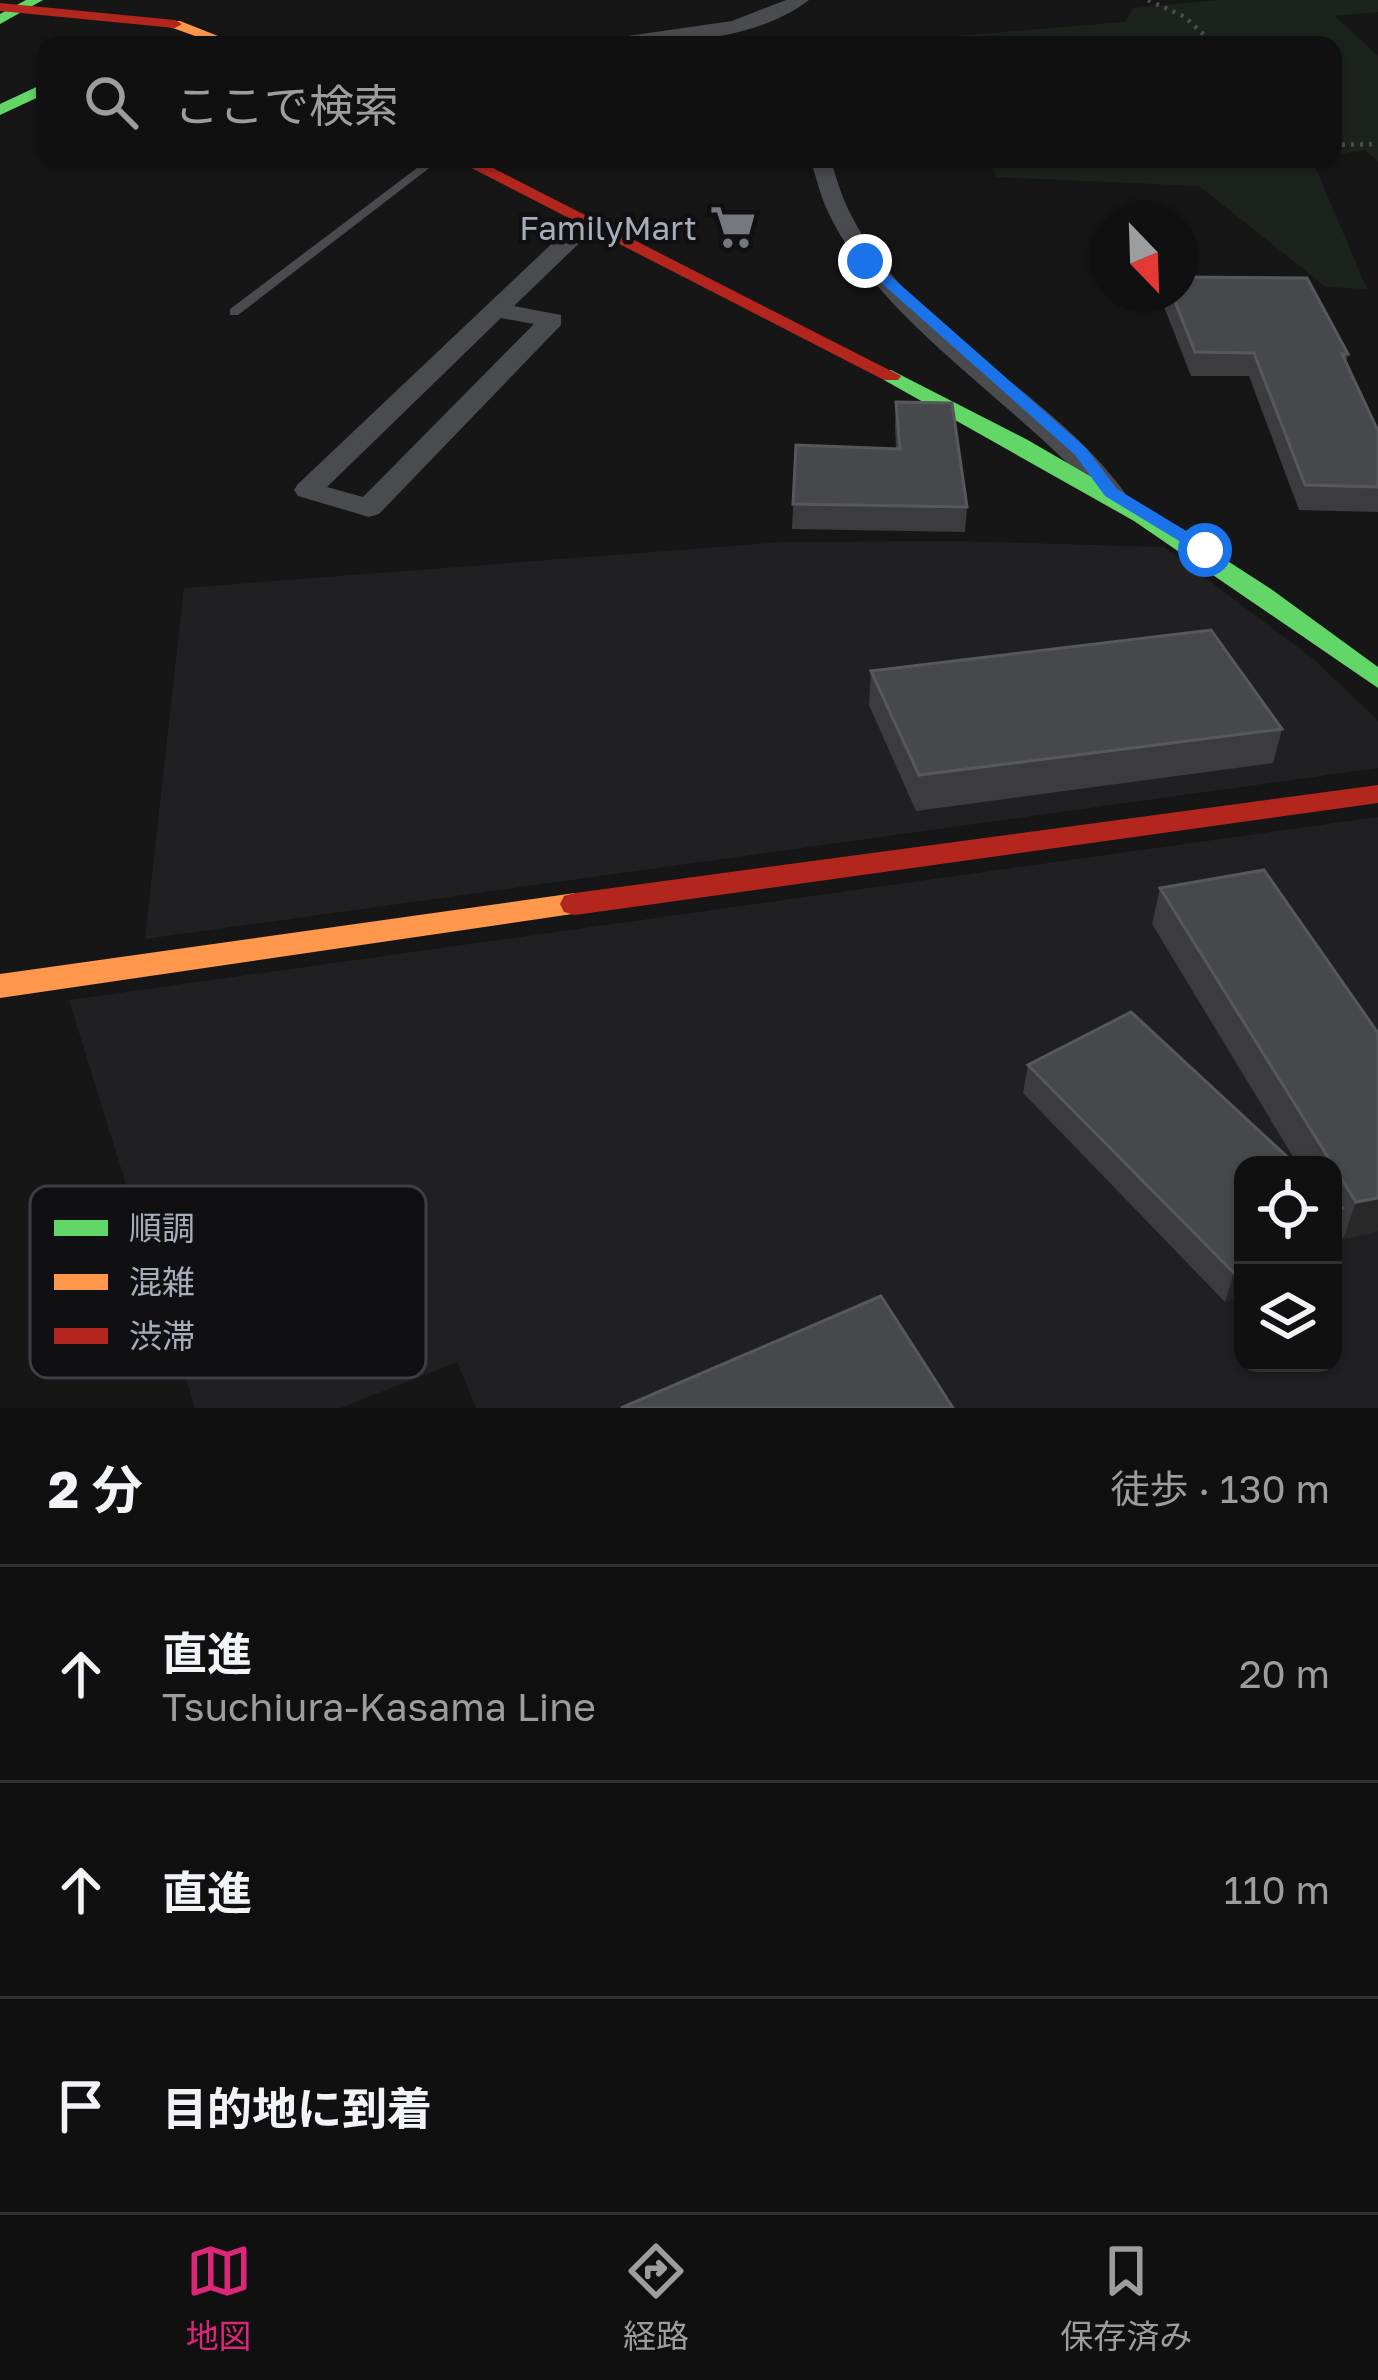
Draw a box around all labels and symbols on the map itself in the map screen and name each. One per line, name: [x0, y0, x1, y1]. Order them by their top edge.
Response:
supermarket icon: FamilyMart: [708, 202, 758, 252]
north arrow: [1090, 204, 1198, 312]
place label: FamilyMart: [519, 208, 697, 247]
route end: [838, 234, 892, 288]
route start: [1178, 523, 1232, 577]
legend: [30, 1186, 426, 1378]
text: 順調: [129, 1208, 195, 1247]
text: 混雑: [129, 1262, 195, 1301]
text: 渋滞: [129, 1316, 195, 1355]

